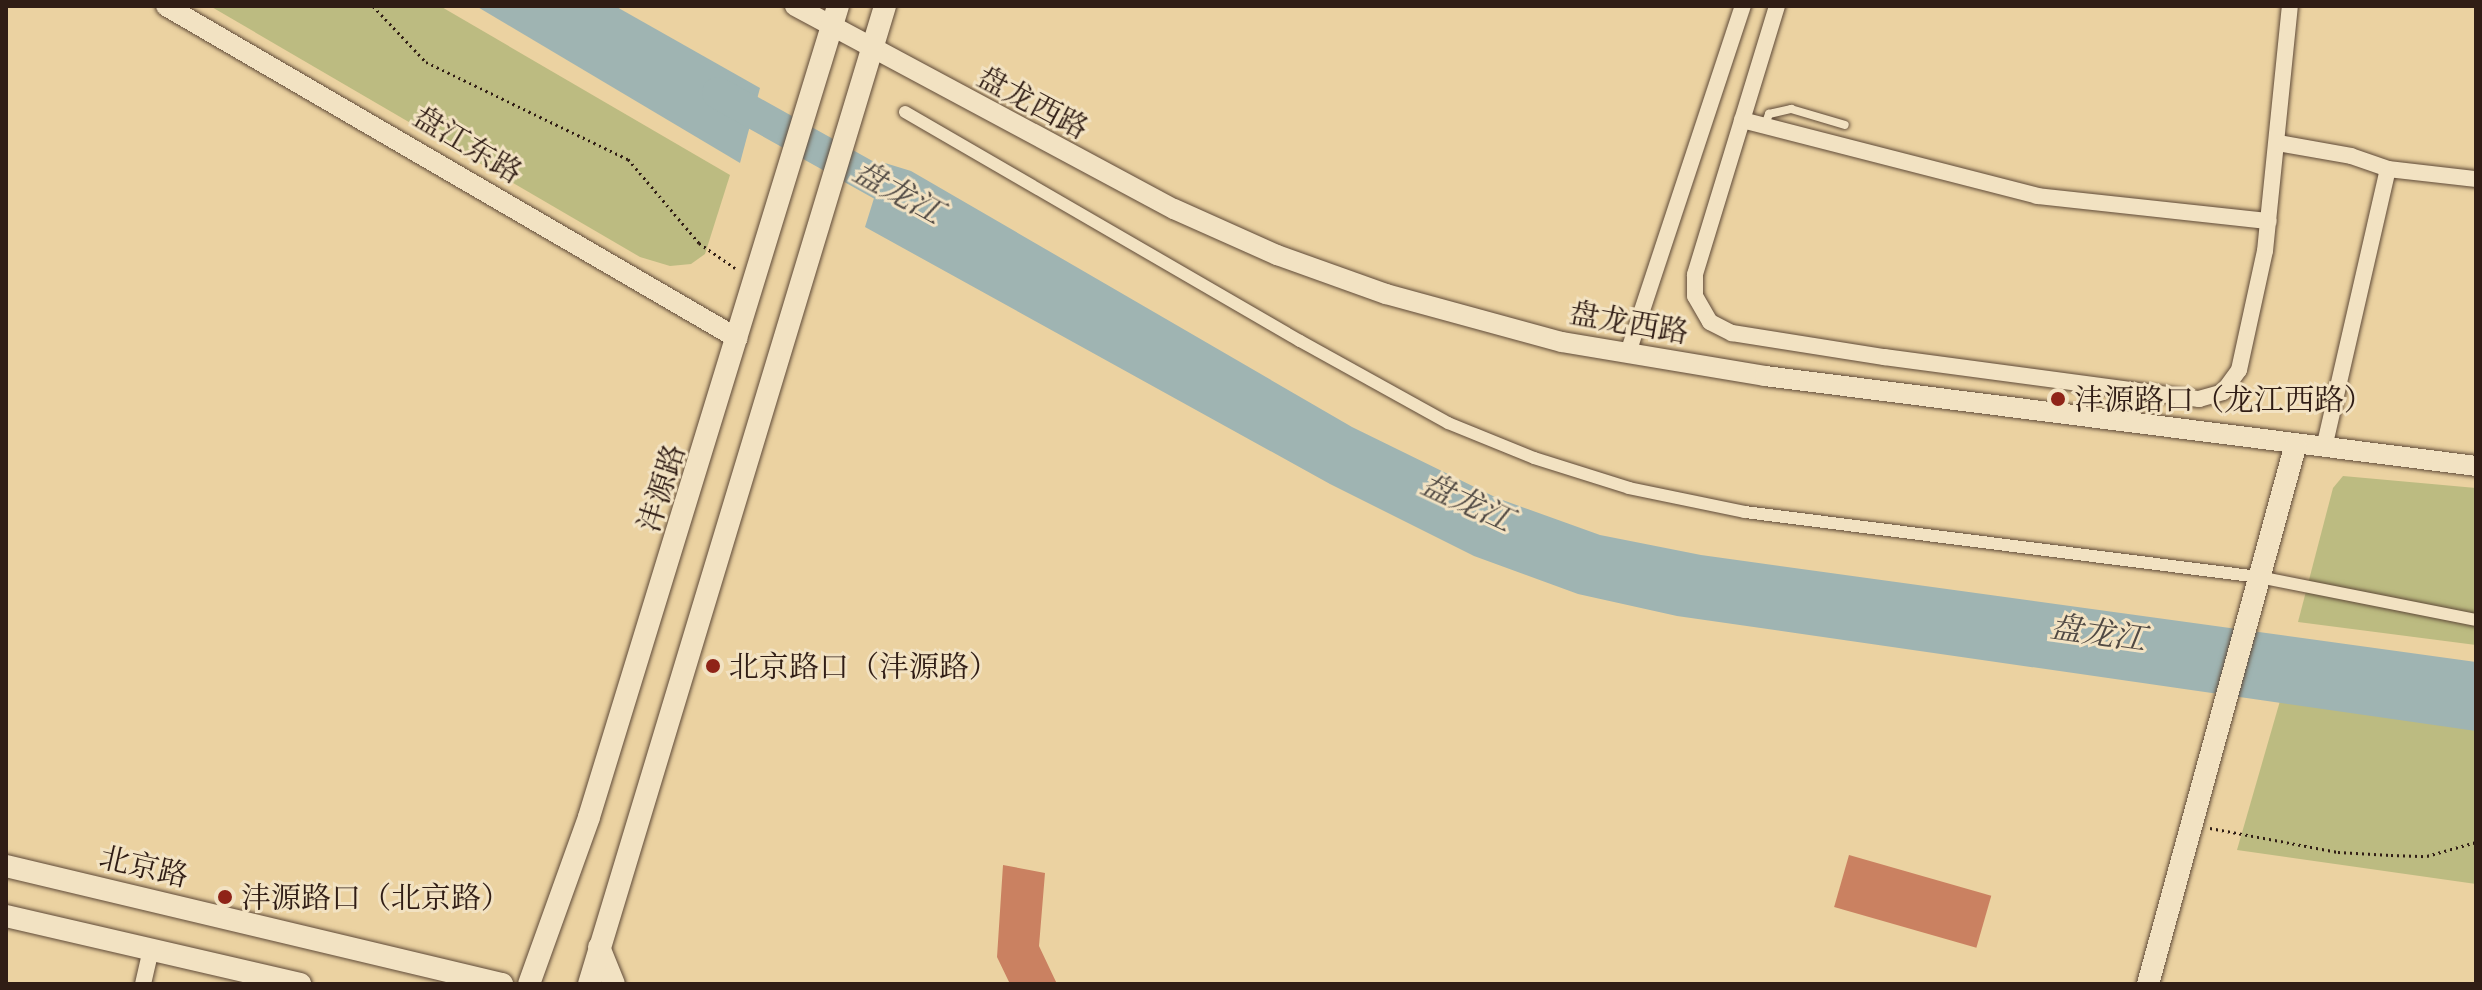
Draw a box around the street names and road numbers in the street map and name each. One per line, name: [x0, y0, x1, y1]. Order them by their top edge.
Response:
street label: 盘龙西路: [972, 58, 1094, 146]
street label: 盘江东路: [407, 98, 529, 190]
street label: 盘龙西路: [1567, 294, 1691, 350]
street label: 沣源路: [630, 440, 692, 536]
street label: 北京路: [96, 838, 192, 894]

